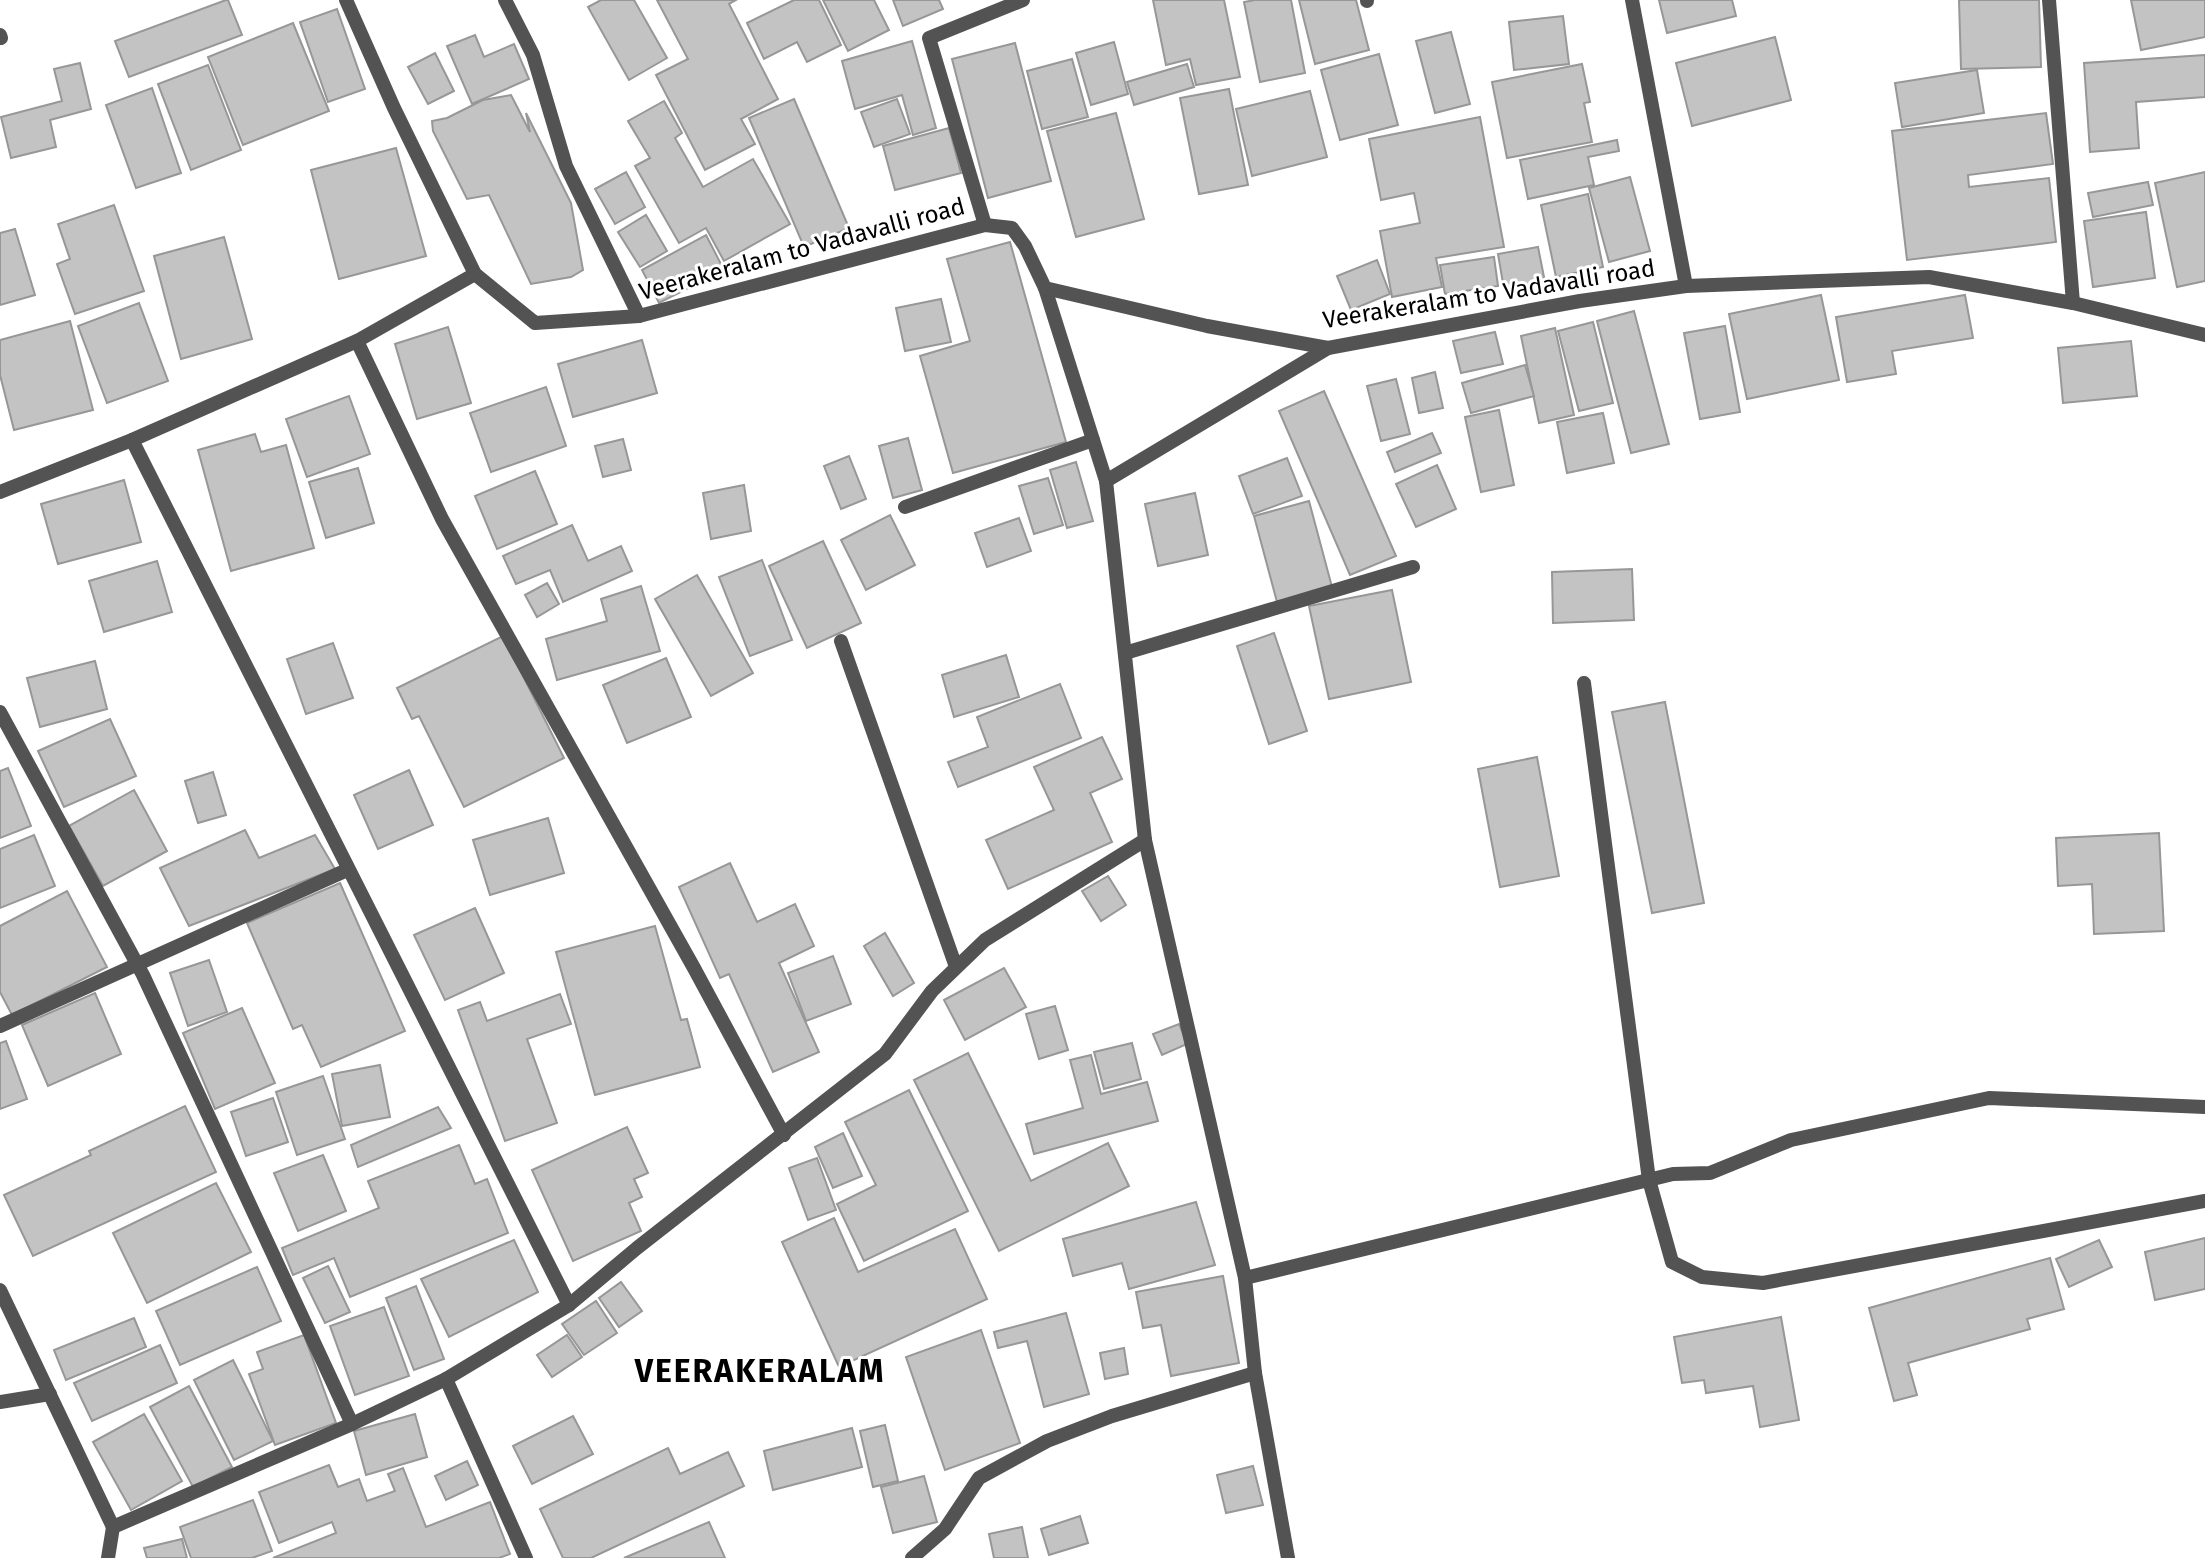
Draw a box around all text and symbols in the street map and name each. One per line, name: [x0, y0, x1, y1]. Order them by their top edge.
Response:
street label: Veerakeralam to Vadavalli road: [636, 192, 968, 306]
street label: Veerakeralam to Vadavalli road: [1321, 254, 1657, 334]
district label: VEERAKERALAM: [634, 1352, 885, 1390]

